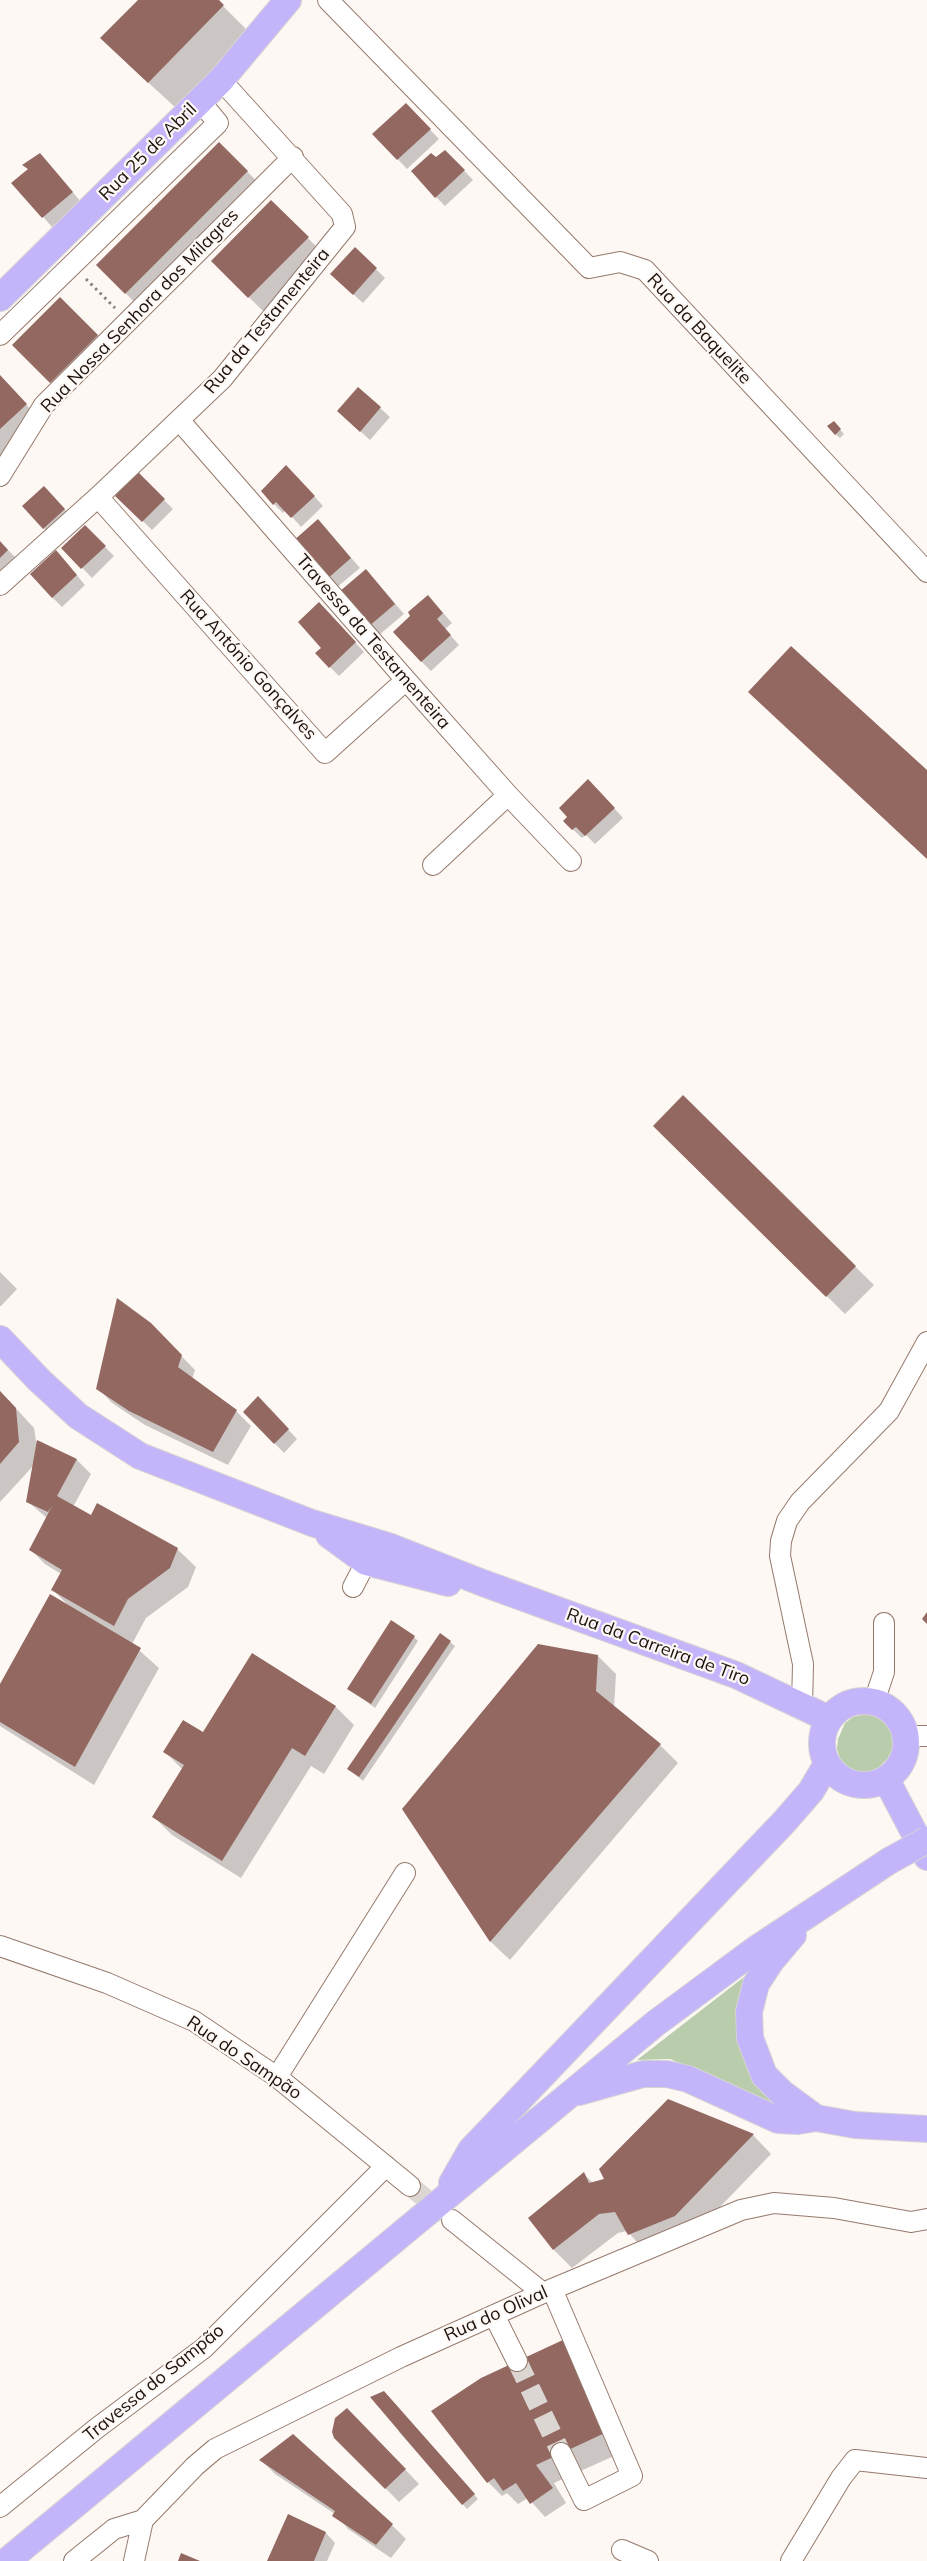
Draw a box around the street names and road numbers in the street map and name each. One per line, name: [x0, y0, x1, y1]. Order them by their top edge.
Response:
street label: Rua 25 de Abril: [95, 99, 201, 205]
street label: Rua Nossa Senhora dos Milagres: [37, 204, 243, 418]
street label: Rua da Testamenteira: [200, 244, 334, 398]
street label: Rua da Baquelite: [642, 269, 756, 389]
street label: Travessa da Testamenteira: [291, 550, 455, 734]
street label: Rua António Gonçalves: [175, 586, 321, 744]
street label: Rua da Carreira de Tiro: [563, 1604, 753, 1690]
street label: Rua do Sampão: [182, 2012, 306, 2104]
street label: Rua do Olival: [441, 2282, 551, 2346]
street label: Travessa do Sampão: [79, 2320, 229, 2446]

